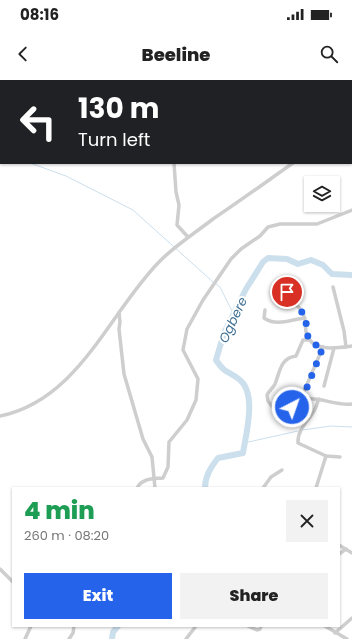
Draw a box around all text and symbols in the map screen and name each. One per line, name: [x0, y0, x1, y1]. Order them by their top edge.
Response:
text: 08:16: [20, 4, 59, 25]
text: Beeline: [142, 42, 210, 67]
icon: back: [12, 43, 34, 65]
icon: search: [318, 43, 340, 65]
text: 130 m: [78, 89, 159, 128]
icon: left: [12, 96, 64, 148]
text: Turn left: [78, 127, 150, 152]
map controls: [304, 176, 340, 212]
button: layers: [304, 176, 340, 212]
pin: [270, 275, 304, 309]
icon: arrive: [276, 281, 298, 303]
water label: Ogbere: [214, 294, 252, 346]
position arrow: [271, 386, 313, 428]
text: 4 min: [24, 494, 95, 527]
button: close: [286, 500, 328, 542]
text: 260 m · 08:20: [24, 526, 109, 545]
button: Exit: [24, 573, 172, 619]
button: Share: [180, 573, 328, 619]

